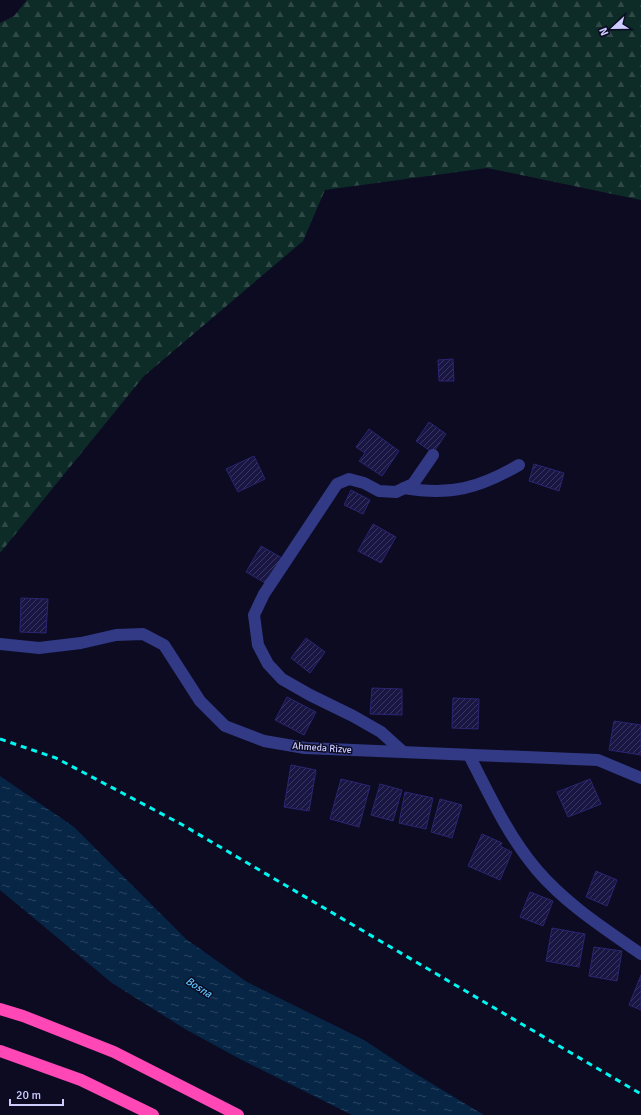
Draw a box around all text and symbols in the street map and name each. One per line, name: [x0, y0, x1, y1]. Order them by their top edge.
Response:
north arrow: [593, 8, 633, 48]
text: N: [597, 26, 612, 38]
street label: Ahmeda Rizve: [292, 740, 352, 756]
water label: Bosna: [183, 974, 215, 1001]
scale bar: [10, 1081, 63, 1107]
text: 20 m: [16, 1088, 41, 1103]

